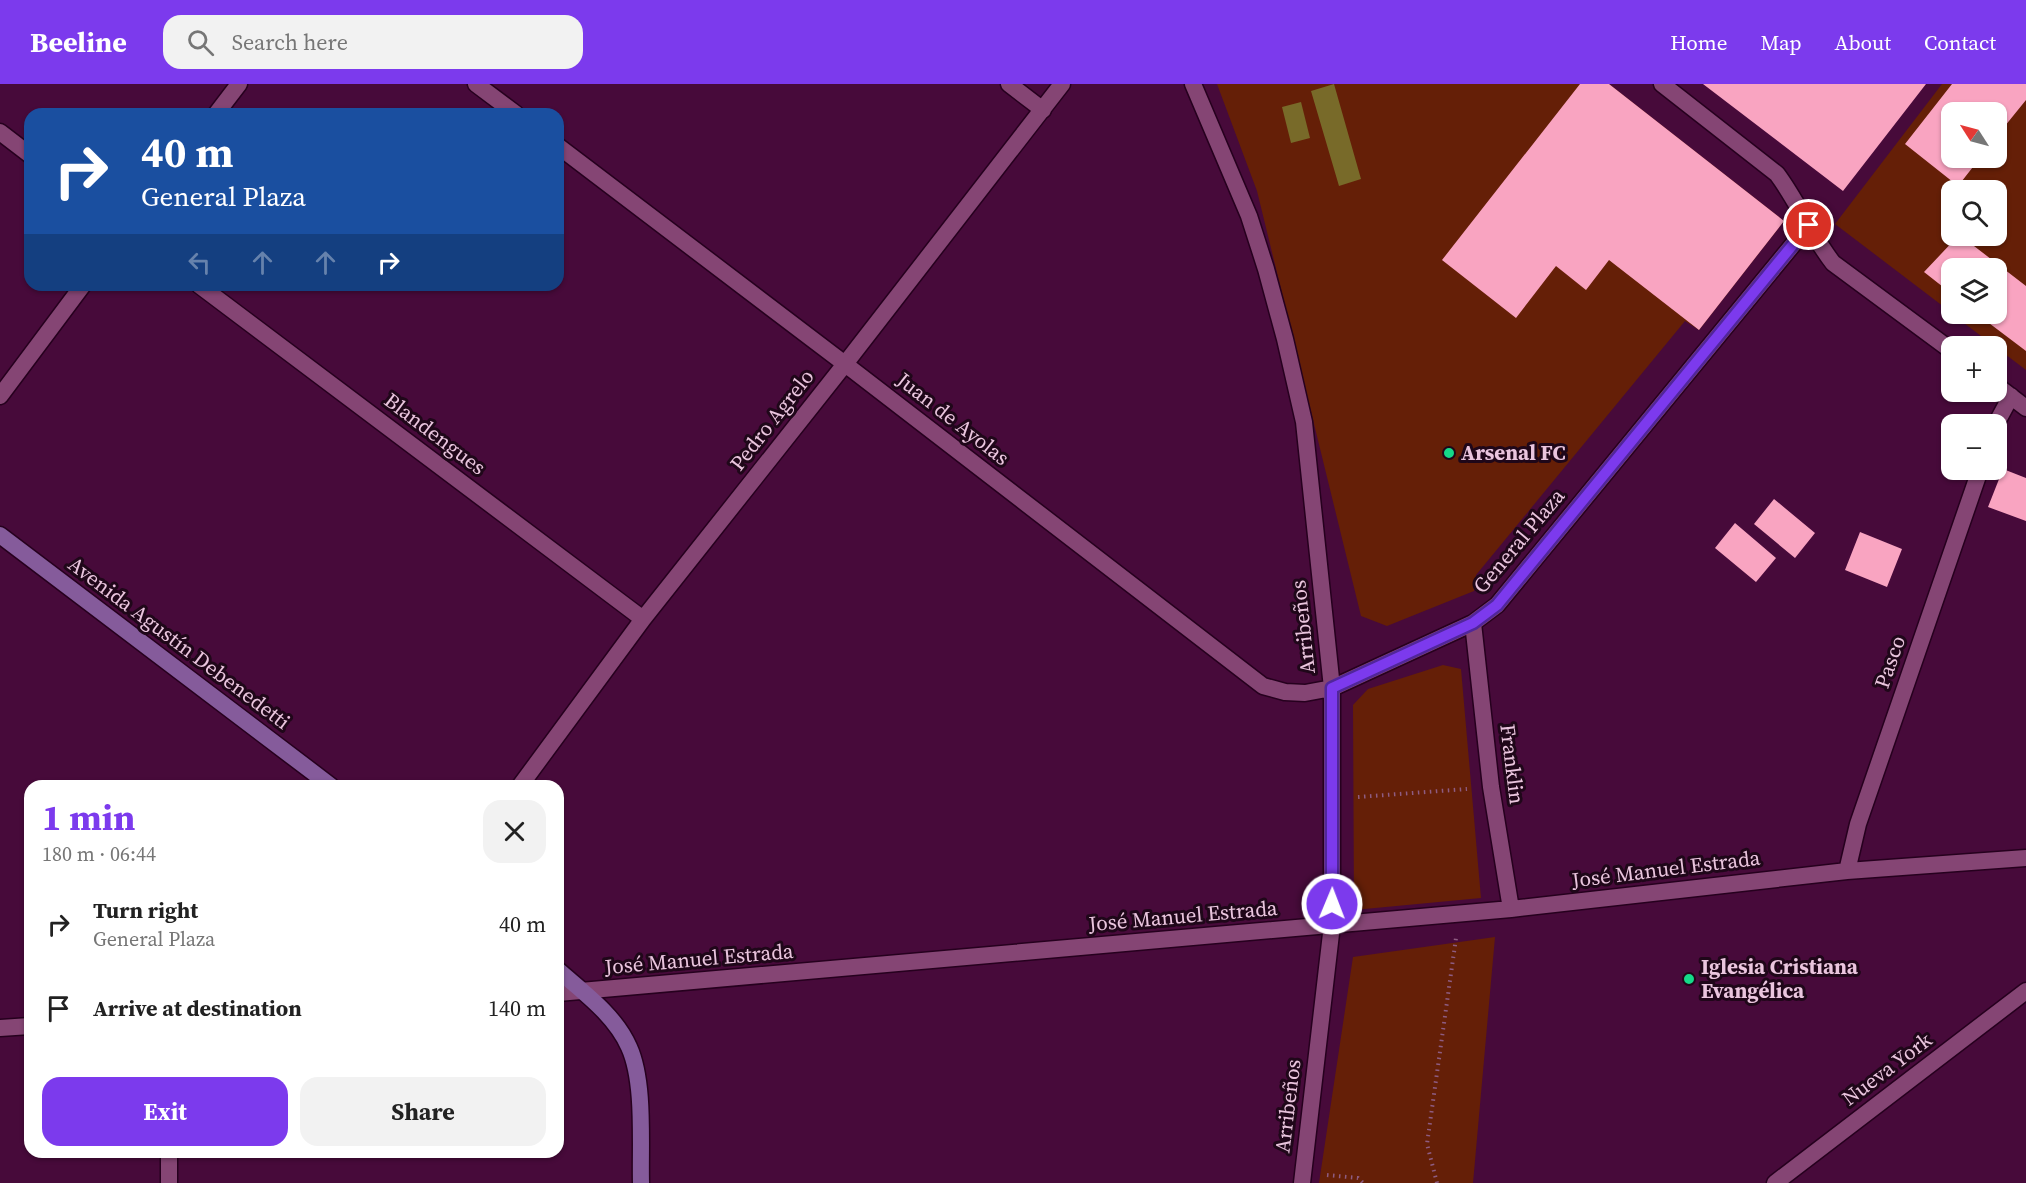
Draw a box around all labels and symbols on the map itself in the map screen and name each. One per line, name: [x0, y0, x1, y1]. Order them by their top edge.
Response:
north arrow: [1941, 102, 2007, 168]
pin: [1783, 199, 1834, 250]
street label: Pedro Agrelo: [723, 363, 820, 476]
street label: Juan de Ayolas: [890, 365, 1016, 472]
street label: Blandengues: [378, 386, 492, 481]
place label: Arsenal FC: [1461, 438, 1565, 467]
marker: Arsenal FC: [1442, 446, 1456, 460]
street label: General Plaza: [1466, 482, 1571, 599]
street label: Avenida Agustín Debenedetti: [62, 549, 296, 736]
street label: Arribeños: [1283, 579, 1322, 675]
street label: Pasco: [1867, 632, 1912, 692]
street label: Franklin: [1493, 722, 1532, 806]
street label: José Manuel Estrada: [1569, 843, 1762, 895]
position arrow: [1300, 872, 1364, 936]
street label: José Manuel Estrada: [1086, 893, 1279, 938]
street label: José Manuel Estrada: [602, 936, 795, 981]
place label: Iglesia Cristiana Evangélica: [1701, 952, 1859, 1005]
marker: Iglesia Cristiana Evangélica: [1682, 972, 1696, 986]
street label: Nueva York: [1836, 1025, 1938, 1112]
street label: Arribeños: [1267, 1057, 1308, 1154]

